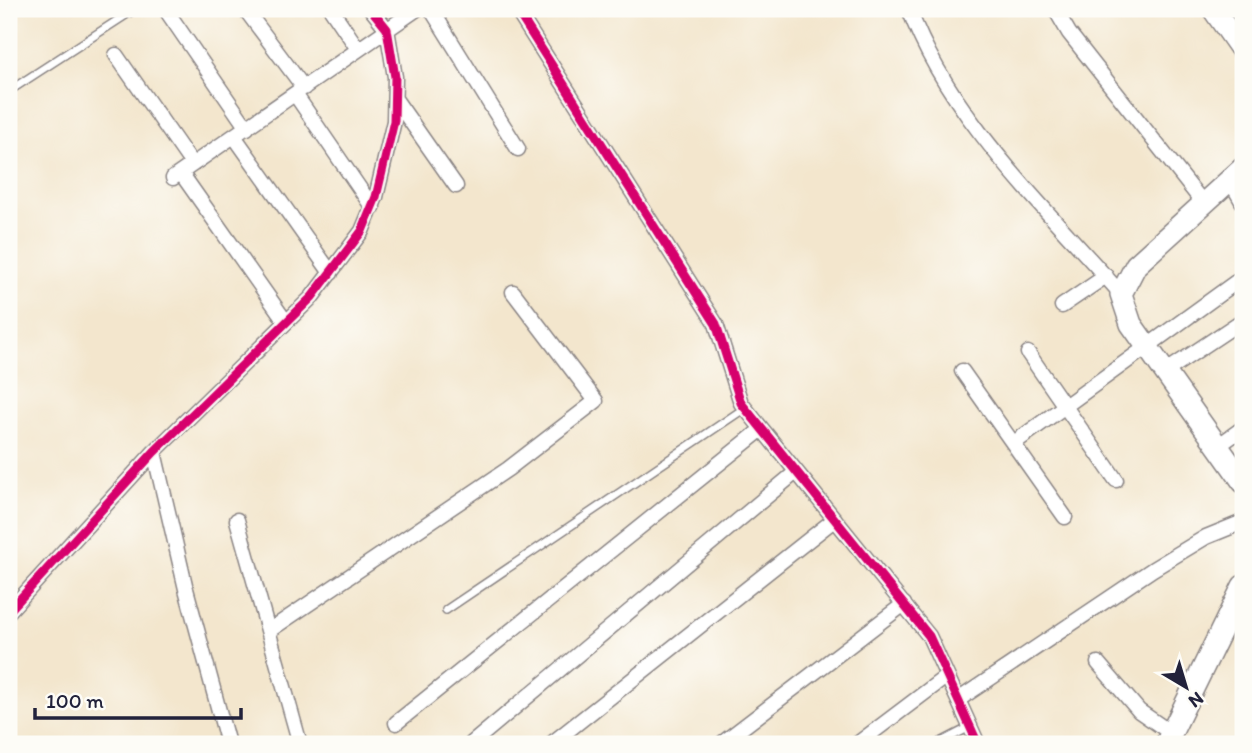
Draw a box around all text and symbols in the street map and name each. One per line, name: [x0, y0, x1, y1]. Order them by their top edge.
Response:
north arrow: [1150, 652, 1220, 722]
scale bar: [35, 676, 242, 720]
text: N: [1184, 687, 1208, 713]
text: 100 m: [46, 688, 104, 713]

